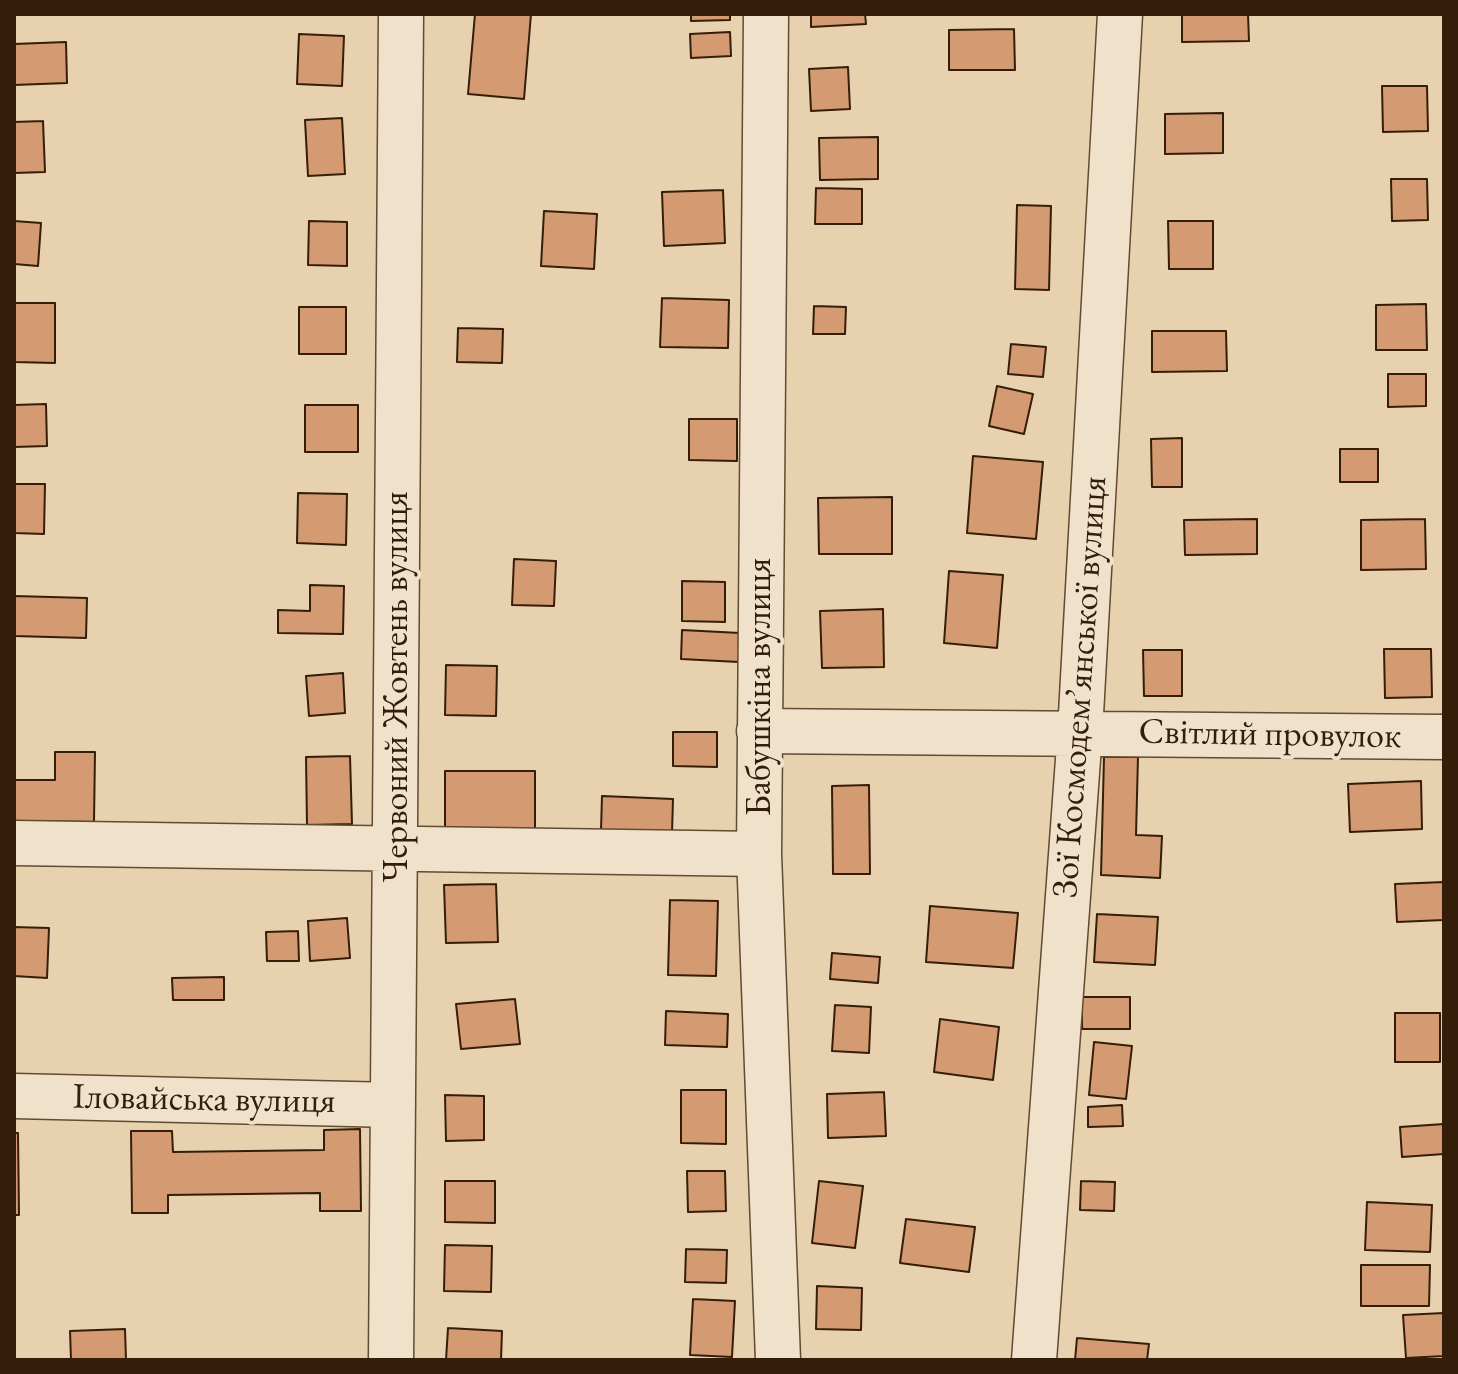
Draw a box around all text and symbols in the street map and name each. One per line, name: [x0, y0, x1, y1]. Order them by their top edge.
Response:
street label: Зої Космодем’янської вулиця: [1045, 475, 1117, 899]
street label: Червоний Жовтень вулиця: [375, 491, 419, 883]
street label: Бабушкіна вулиця: [738, 558, 782, 816]
street label: Світлий провулок: [1138, 711, 1402, 759]
street label: Іловайська вулиця: [72, 1076, 336, 1124]

